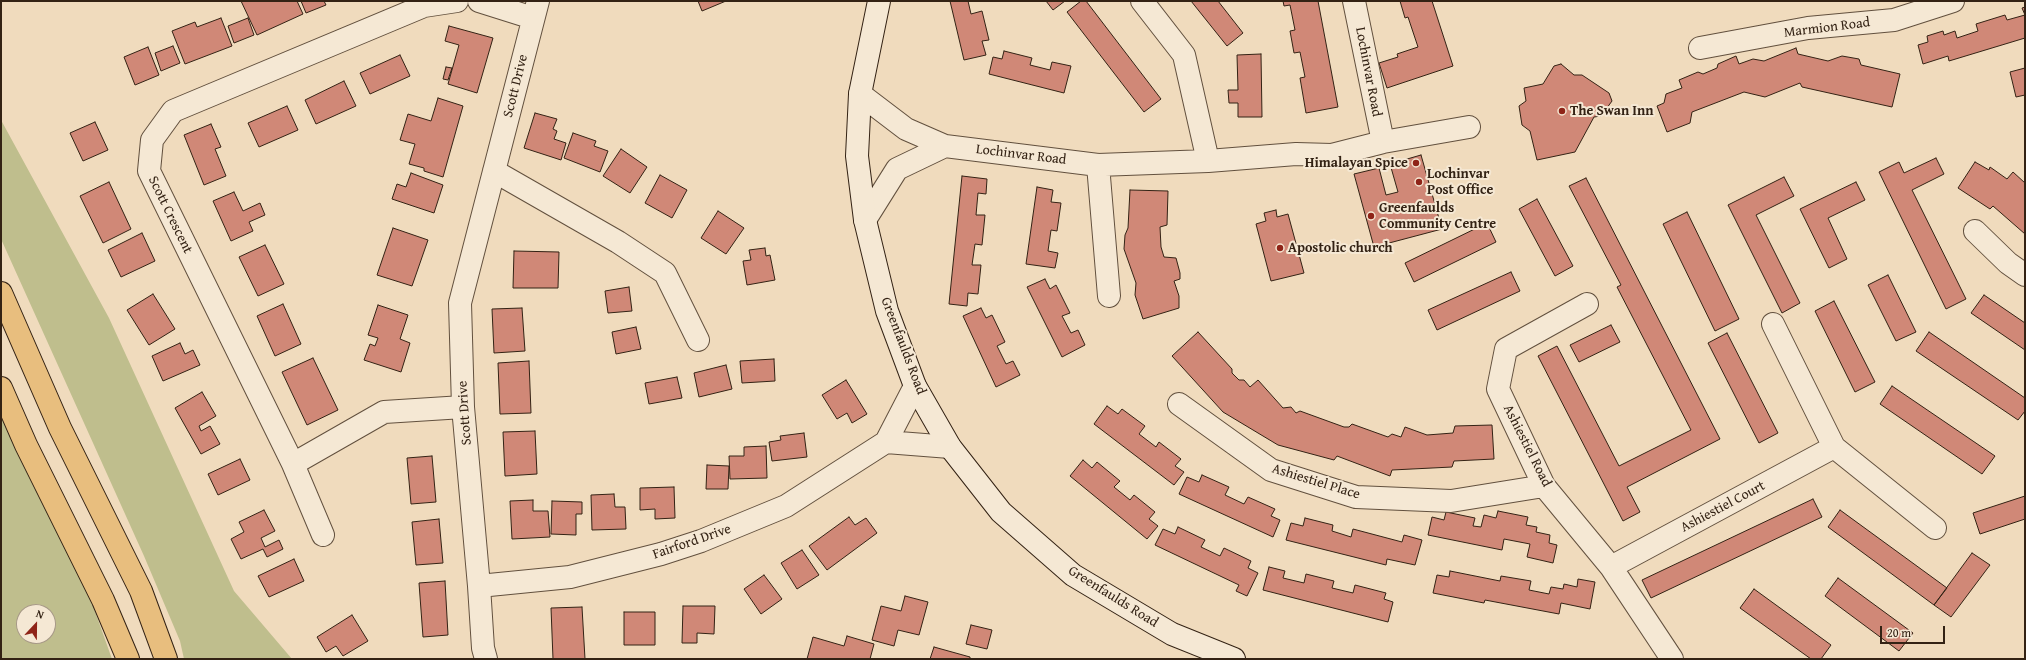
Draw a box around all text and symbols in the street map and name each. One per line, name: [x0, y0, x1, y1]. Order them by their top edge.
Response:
street label: Marmion Road: [1783, 14, 1871, 42]
street label: Lochinvar Road: [1351, 26, 1385, 118]
street label: Scott Drive: [500, 53, 532, 119]
place label: The Swan Inn: [1570, 103, 1654, 119]
marker: The Swan Inn: [1557, 106, 1567, 116]
street label: Lochinvar Road: [975, 141, 1067, 169]
place label: Himalayan Spice: [1305, 155, 1408, 171]
marker: Himalayan Spice: [1411, 158, 1421, 168]
place label: Lochinvar Post Office: [1427, 166, 1493, 198]
street label: Scott Crescent: [144, 174, 196, 256]
marker: Lochinvar Post Office: [1414, 177, 1424, 187]
place label: Greenfaulds Community Centre: [1379, 200, 1496, 232]
marker: Greenfaulds Community Centre: [1366, 211, 1376, 221]
place label: Apostolic church: [1288, 240, 1393, 256]
marker: Apostolic church: [1275, 243, 1285, 253]
street label: Greenfaulds Road: [877, 295, 929, 397]
street label: Scott Drive: [454, 380, 476, 446]
street label: Ashiestiel Road: [1499, 402, 1555, 490]
street label: Ashiestiel Place: [1270, 461, 1362, 503]
street label: Ashiestiel Court: [1678, 478, 1768, 536]
street label: Fairford Drive: [651, 521, 733, 563]
street label: Greenfaulds Road: [1065, 563, 1161, 631]
north arrow: [16, 604, 56, 644]
text: N: [34, 605, 47, 623]
scale bar: [1882, 618, 1947, 644]
text: 20 m: [1887, 624, 1911, 641]

